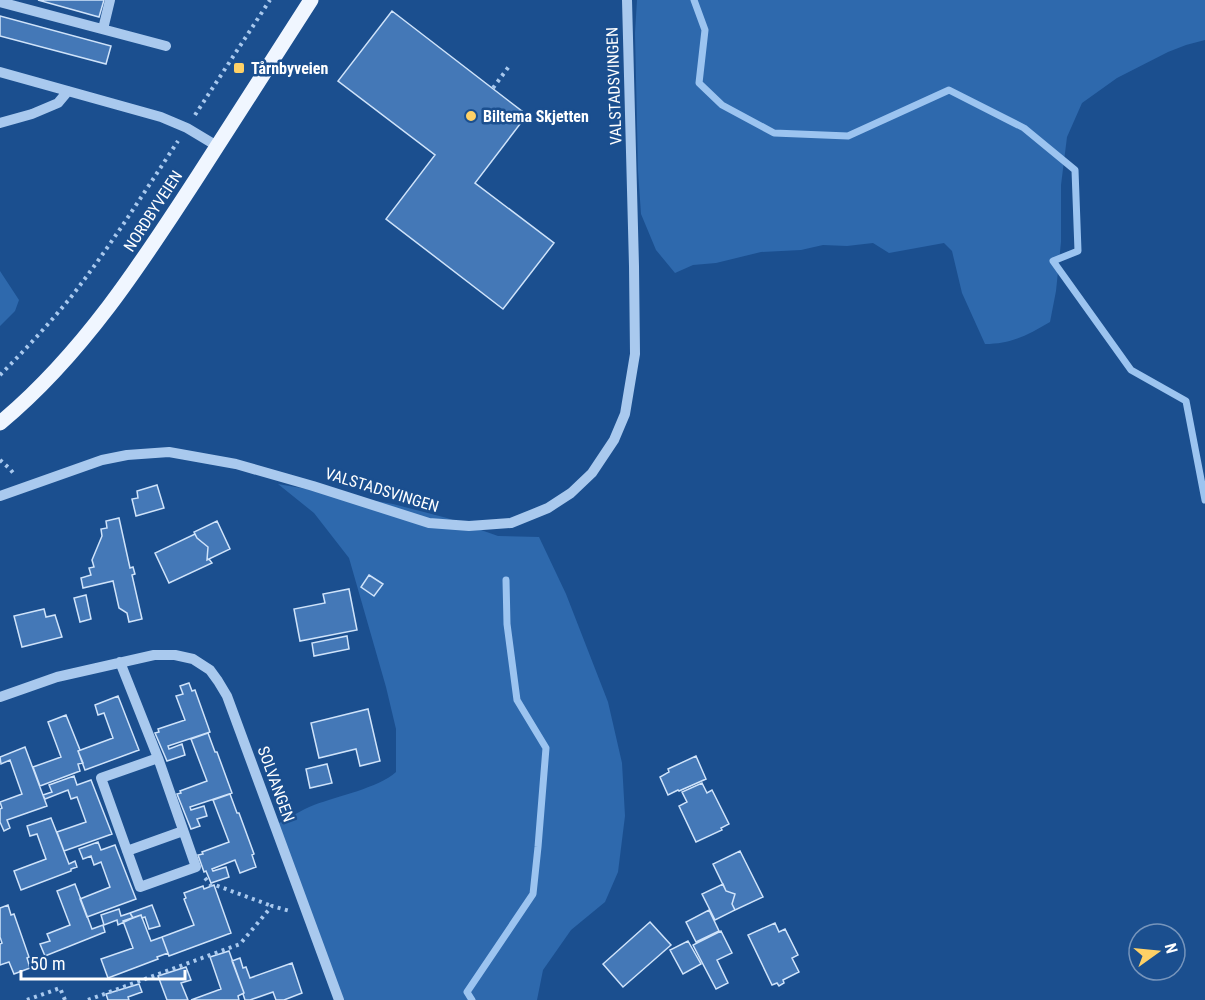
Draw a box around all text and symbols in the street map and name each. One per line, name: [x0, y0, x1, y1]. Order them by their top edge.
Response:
street label: VALSTADSVINGEN: [602, 27, 626, 145]
place label: Tårnbyveien: [251, 59, 328, 78]
marker: Tårnbyveien: [232, 61, 246, 75]
place label: Biltema Skjetten: [483, 107, 589, 126]
marker: Biltema Skjetten: [464, 109, 478, 123]
street label: NORDBYVEIEN: [120, 167, 186, 255]
street label: VALSTADSVINGEN: [323, 464, 441, 516]
street label: SOLVANGEN: [254, 744, 298, 824]
north arrow: [1127, 922, 1187, 982]
text: N: [1161, 941, 1181, 955]
scale bar: [21, 943, 184, 981]
text: 50 m: [30, 953, 65, 974]

